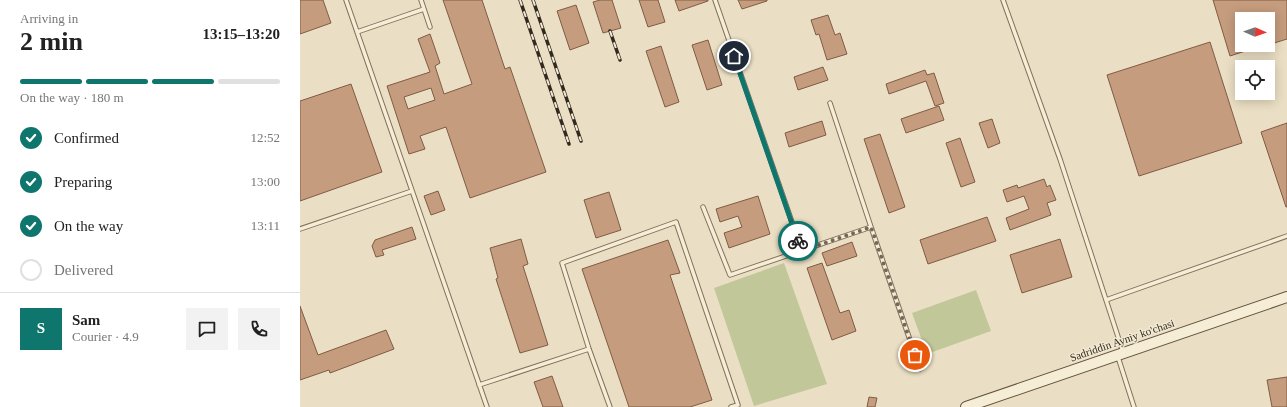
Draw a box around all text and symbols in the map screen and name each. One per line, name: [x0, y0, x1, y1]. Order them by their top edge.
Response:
text: Arriving in: [20, 11, 78, 26]
north arrow: [1235, 12, 1275, 52]
map controls: [1235, 12, 1275, 100]
text: 13:15–13:20: [203, 26, 280, 42]
text: 2 min: [20, 27, 83, 56]
pin: [717, 39, 751, 73]
icon: home: [723, 45, 745, 67]
button: locate: [1235, 60, 1275, 100]
text: On the way · 180 m: [20, 90, 124, 105]
icon: check: [20, 127, 42, 149]
text: Confirmed: [54, 130, 119, 146]
text: 12:52: [250, 130, 280, 145]
icon: check: [20, 171, 42, 193]
text: Preparing: [54, 174, 112, 190]
text: 13:00: [250, 174, 280, 189]
icon: check: [20, 215, 42, 237]
text: On the way: [54, 218, 123, 234]
text: 13:11: [251, 218, 280, 233]
courier: [778, 221, 818, 261]
icon: bike: [787, 230, 809, 252]
text: Delivered: [54, 262, 113, 278]
button: chat: [186, 308, 228, 350]
button: phone: [238, 308, 280, 350]
text: Sam: [72, 312, 100, 328]
street label: Sadriddin Ayniy ko'chasi: [1068, 316, 1176, 364]
text: S: [37, 320, 45, 336]
text: Courier · 4.9: [72, 329, 139, 344]
pin: [898, 338, 932, 372]
icon: bag: [904, 344, 926, 366]

